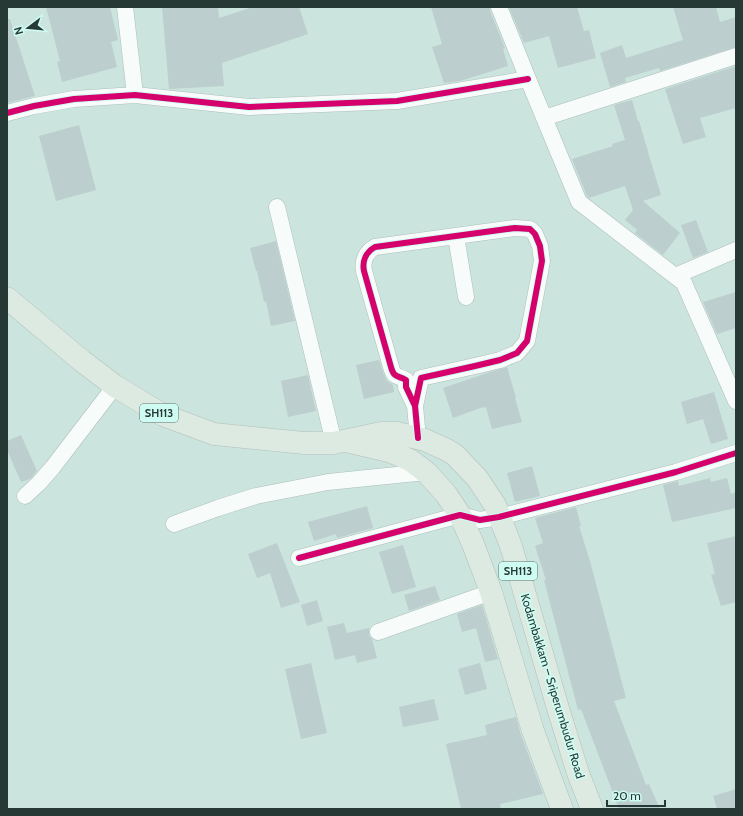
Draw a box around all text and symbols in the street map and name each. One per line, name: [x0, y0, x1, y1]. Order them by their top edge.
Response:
north arrow: [8, 8, 48, 48]
text: N: [11, 25, 26, 36]
road number: SH113: [140, 404, 178, 422]
road number: SH113: [499, 562, 537, 580]
street label: Kodambakkam – Sriperumbudur Road: [518, 592, 588, 780]
scale bar: [607, 782, 665, 808]
text: 20 m: [613, 788, 641, 803]

